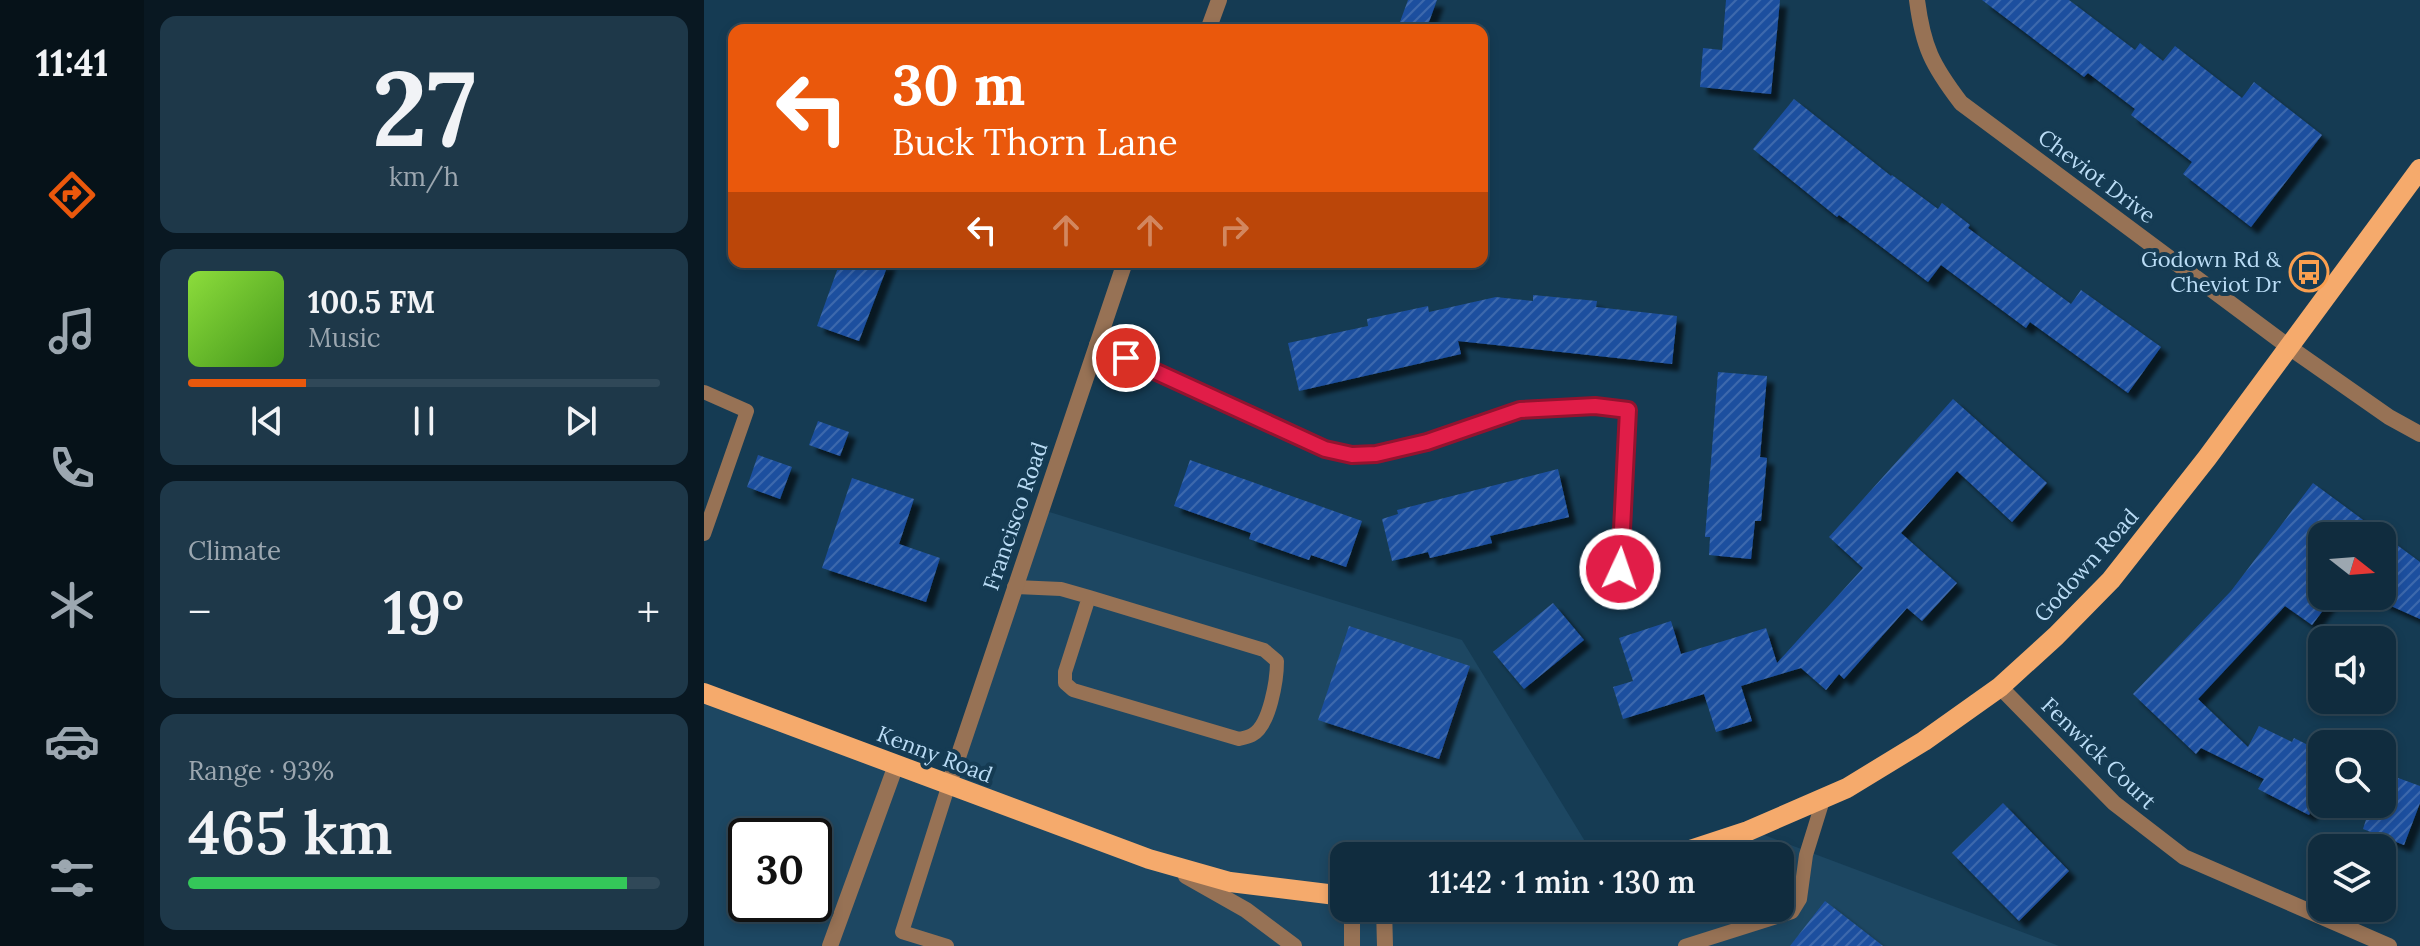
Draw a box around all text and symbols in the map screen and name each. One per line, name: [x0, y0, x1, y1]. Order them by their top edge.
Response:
text: 11:41: [36, 40, 108, 86]
text: 27: [372, 41, 476, 174]
text: 30 m: [892, 49, 1025, 120]
icon: left: [760, 56, 864, 160]
text: Buck Thorn Lane: [892, 119, 1178, 165]
street label: Cheviot Drive: [2033, 123, 2161, 229]
text: km/h: [389, 160, 459, 193]
icon: directions: [44, 167, 100, 223]
icon: left: [960, 208, 1004, 252]
icon: ahead: [1044, 208, 1088, 252]
icon: ahead: [1128, 208, 1172, 252]
icon: right: [1212, 208, 1256, 252]
place label: Godown Rd & Cheviot Dr: [2141, 245, 2282, 298]
bus stop icon: Godown Rd & Cheviot Dr: [2288, 251, 2330, 293]
text: 100.5 FM: [308, 283, 435, 321]
icon: music: [44, 303, 100, 359]
text: Music: [308, 321, 381, 354]
pin: [1092, 324, 1160, 392]
icon: arrive: [1104, 336, 1148, 380]
icon: previous: [245, 399, 289, 443]
icon: pause: [402, 399, 446, 443]
icon: next: [559, 399, 603, 443]
street label: Francisco Road: [976, 438, 1054, 594]
icon: phone: [44, 440, 100, 496]
street label: Godown Road: [2028, 502, 2144, 628]
north arrow: [2308, 522, 2396, 610]
map controls: [2308, 522, 2396, 922]
position arrow: [1578, 527, 1662, 611]
text: Climate: [188, 534, 281, 567]
text: 19°: [383, 574, 465, 650]
icon: climate: [44, 577, 100, 633]
text: −: [188, 584, 211, 640]
text: +: [637, 584, 660, 640]
button: sound: [2308, 626, 2396, 714]
street label: Fenwick Court: [2036, 691, 2163, 815]
icon: car: [44, 713, 100, 769]
street label: Kenny Road: [873, 719, 997, 789]
button: search: [2308, 730, 2396, 818]
text: Range · 93%: [188, 754, 334, 787]
text: 465 km: [188, 794, 393, 870]
speed limit sign: 30: [728, 818, 832, 922]
button: layers: [2308, 834, 2396, 922]
icon: filters: [44, 850, 100, 906]
text: 11:42 · 1 min · 130 m: [1429, 863, 1695, 901]

